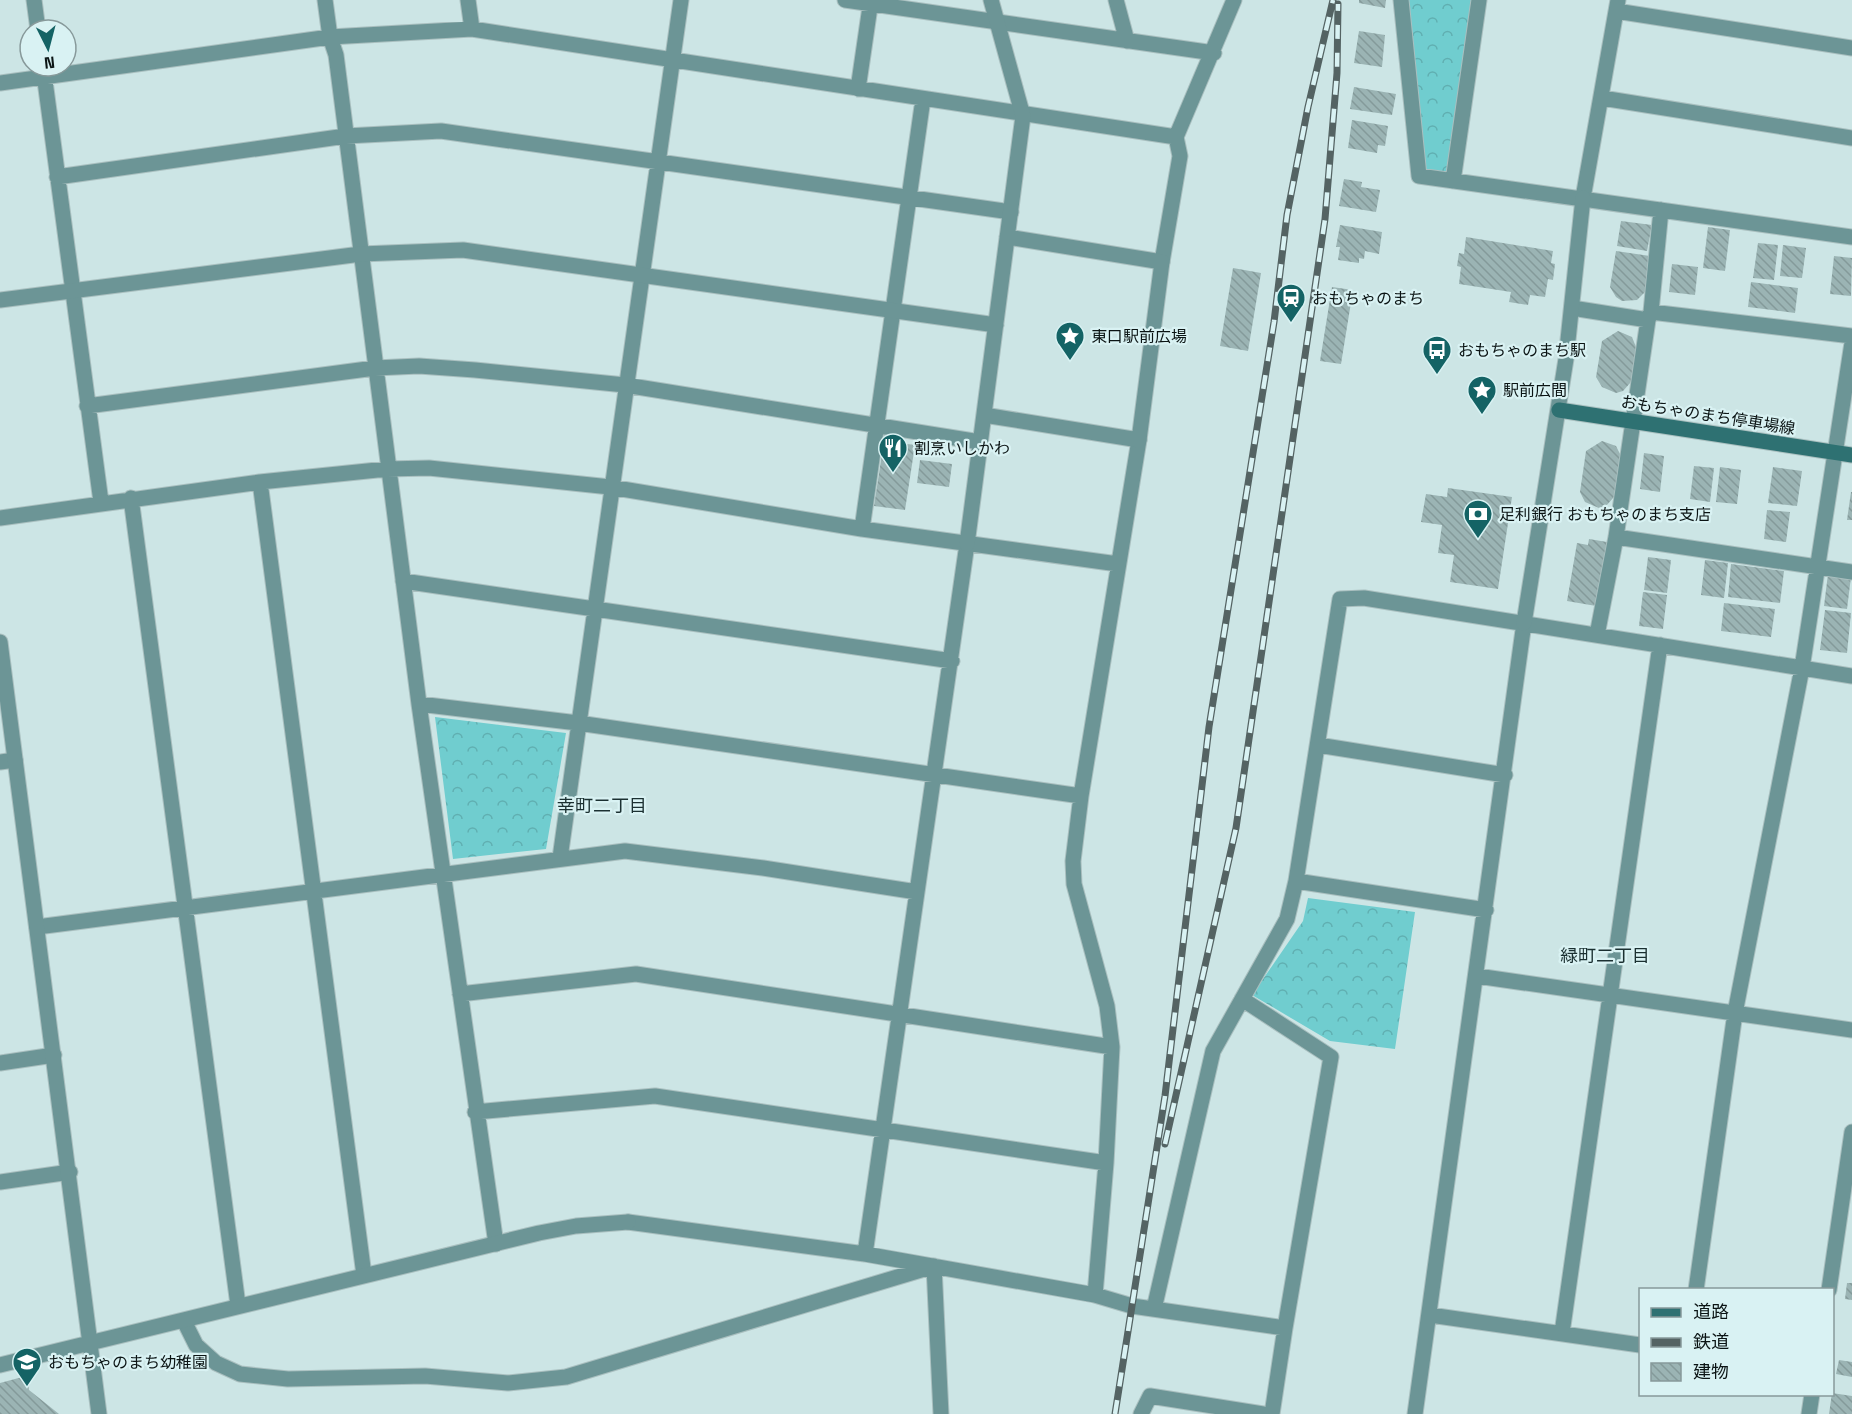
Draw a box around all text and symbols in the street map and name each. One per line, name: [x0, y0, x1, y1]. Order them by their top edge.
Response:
north arrow: [18, 18, 78, 78]
text: N: [43, 51, 56, 73]
station icon: おもちゃのまち: [1275, 282, 1307, 324]
place label: おもちゃのまち: [1312, 288, 1424, 309]
place icon: 東口駅前広場: [1054, 320, 1086, 362]
place label: 東口駅前広場: [1091, 326, 1187, 347]
bus stop icon: おもちゃのまち駅: [1421, 334, 1453, 376]
place label: おもちゃのまち駅: [1458, 340, 1586, 361]
place icon: 駅前広間: [1466, 374, 1498, 416]
place label: 駅前広間: [1503, 380, 1567, 401]
street label: おもちゃのまち停車場線: [1619, 391, 1797, 439]
restaurant icon: 割烹いしかわ: [877, 432, 909, 474]
place label: 割烹いしかわ: [914, 438, 1010, 459]
bank icon: 足利銀行 おもちゃのまち支店: [1462, 498, 1494, 540]
place label: 足利銀行 おもちゃのまち支店: [1499, 504, 1711, 525]
district label: 幸町二丁目: [557, 794, 647, 817]
district label: 緑町二丁目: [1560, 944, 1650, 967]
legend: [1639, 1288, 1834, 1396]
text: 道路: [1693, 1300, 1729, 1323]
text: 鉄道: [1693, 1330, 1729, 1353]
school or university icon: おもちゃのまち幼稚園: [11, 1346, 43, 1388]
place label: おもちゃのまち幼稚園: [48, 1352, 208, 1373]
text: 建物: [1693, 1360, 1729, 1383]

